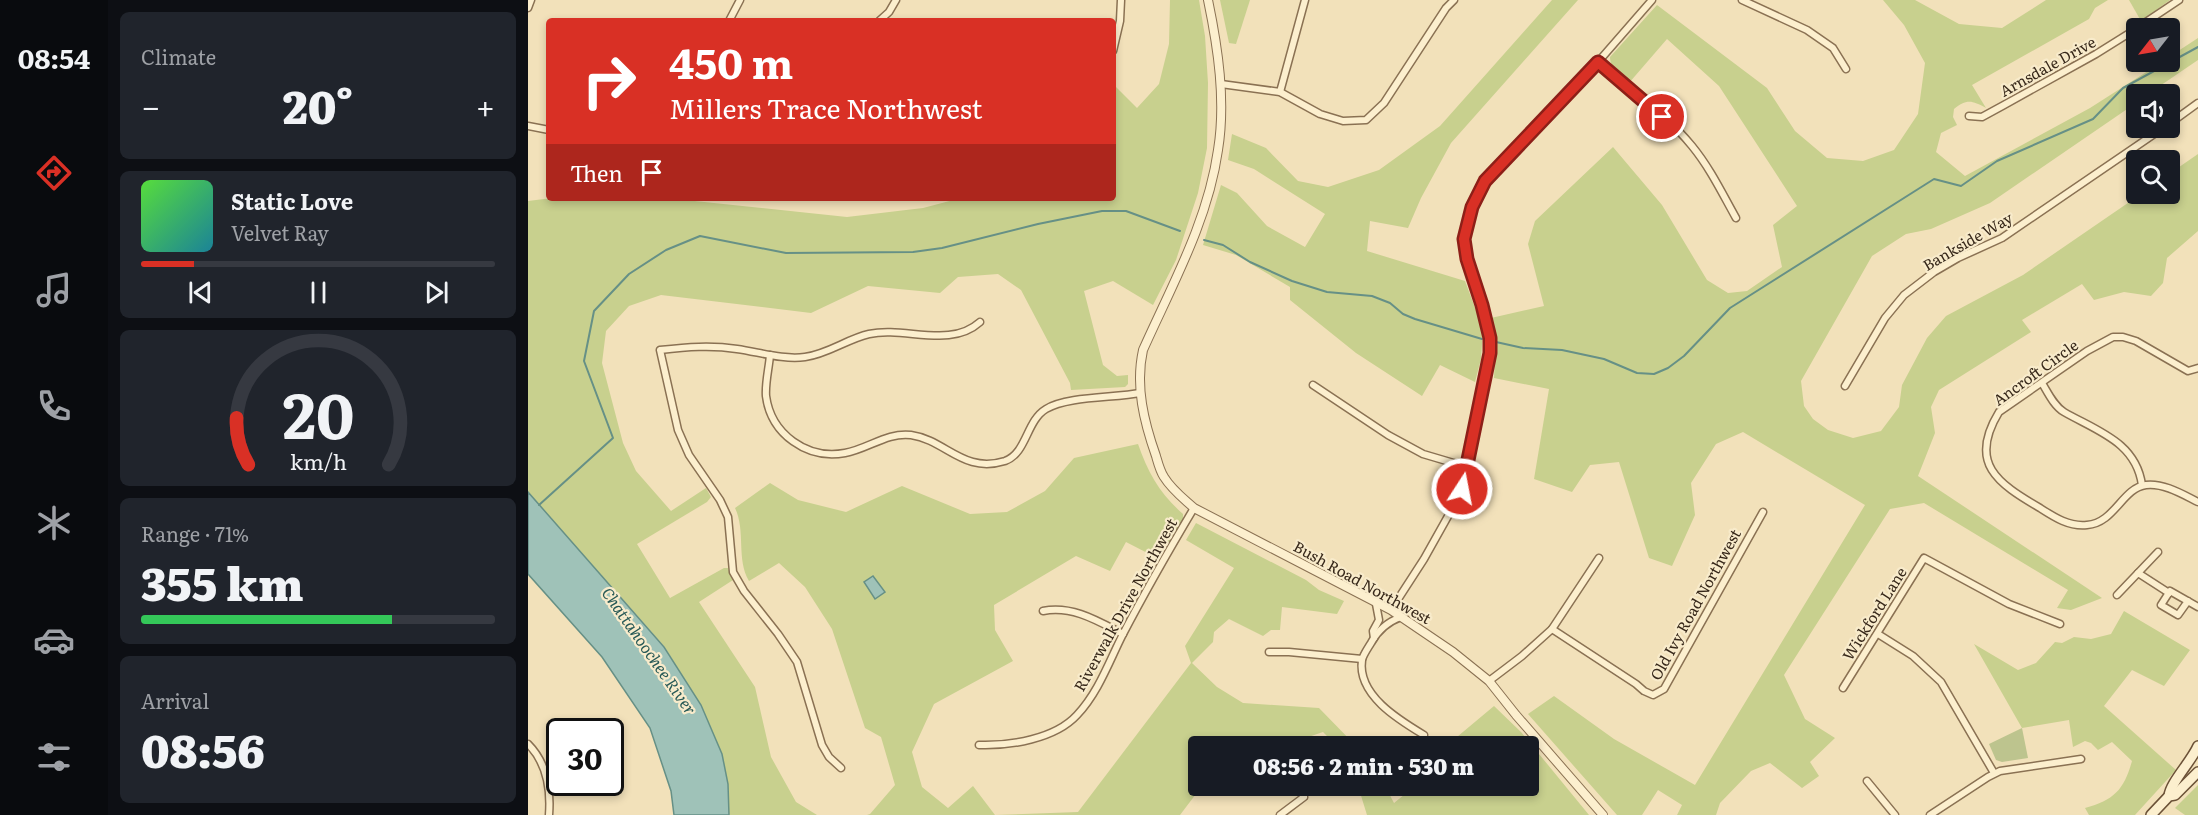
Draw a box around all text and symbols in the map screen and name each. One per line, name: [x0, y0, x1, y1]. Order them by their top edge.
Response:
north arrow: [2126, 18, 2180, 72]
map controls: [2126, 18, 2180, 204]
text: 450 m: [669, 30, 793, 92]
street label: Arnsdale Drive: [1995, 30, 2100, 102]
text: 08:54: [18, 37, 90, 77]
text: Climate: [141, 41, 216, 71]
icon: right: [570, 42, 648, 120]
text: 20°: [283, 71, 353, 138]
text: −: [141, 80, 160, 129]
text: +: [476, 80, 495, 129]
button: sound: [2126, 84, 2180, 138]
text: Millers Trace Northwest: [669, 87, 982, 127]
pin: [1636, 91, 1687, 142]
icon: arrive: [1645, 100, 1678, 133]
button: search: [2126, 150, 2180, 204]
icon: directions: [33, 152, 75, 194]
text: Then: [570, 156, 623, 189]
icon: arrive: [635, 156, 668, 189]
text: Static Love: [231, 184, 353, 217]
street label: Bankside Way: [1918, 205, 2017, 276]
text: Velvet Ray: [231, 217, 329, 247]
icon: music: [33, 269, 75, 311]
icon: previous: [184, 276, 217, 309]
icon: pause: [302, 276, 335, 309]
icon: next: [420, 276, 453, 309]
street label: Ancroft Circle: [1988, 333, 2083, 411]
text: 20: [282, 366, 354, 458]
icon: phone: [33, 385, 75, 427]
text: km/h: [289, 445, 347, 477]
position arrow: [1430, 457, 1494, 521]
icon: climate: [33, 502, 75, 544]
street label: Riverwalk Drive Northwest: [1067, 513, 1182, 695]
text: Range · 71%: [141, 518, 249, 548]
street label: Old Ivy Road Northwest: [1644, 525, 1746, 684]
street label: Bush Road Northwest: [1290, 534, 1436, 629]
text: 355 km: [141, 548, 304, 615]
street label: Wickford Lane: [1836, 562, 1912, 664]
water label: Chattahoochee River: [597, 582, 703, 719]
icon: car: [33, 619, 75, 661]
text: Arrival: [141, 685, 209, 715]
text: 08:56: [141, 715, 265, 782]
speed limit sign: 30: [546, 718, 624, 796]
icon: filters: [33, 736, 75, 778]
text: 08:56 · 2 min · 530 m: [1253, 749, 1474, 782]

